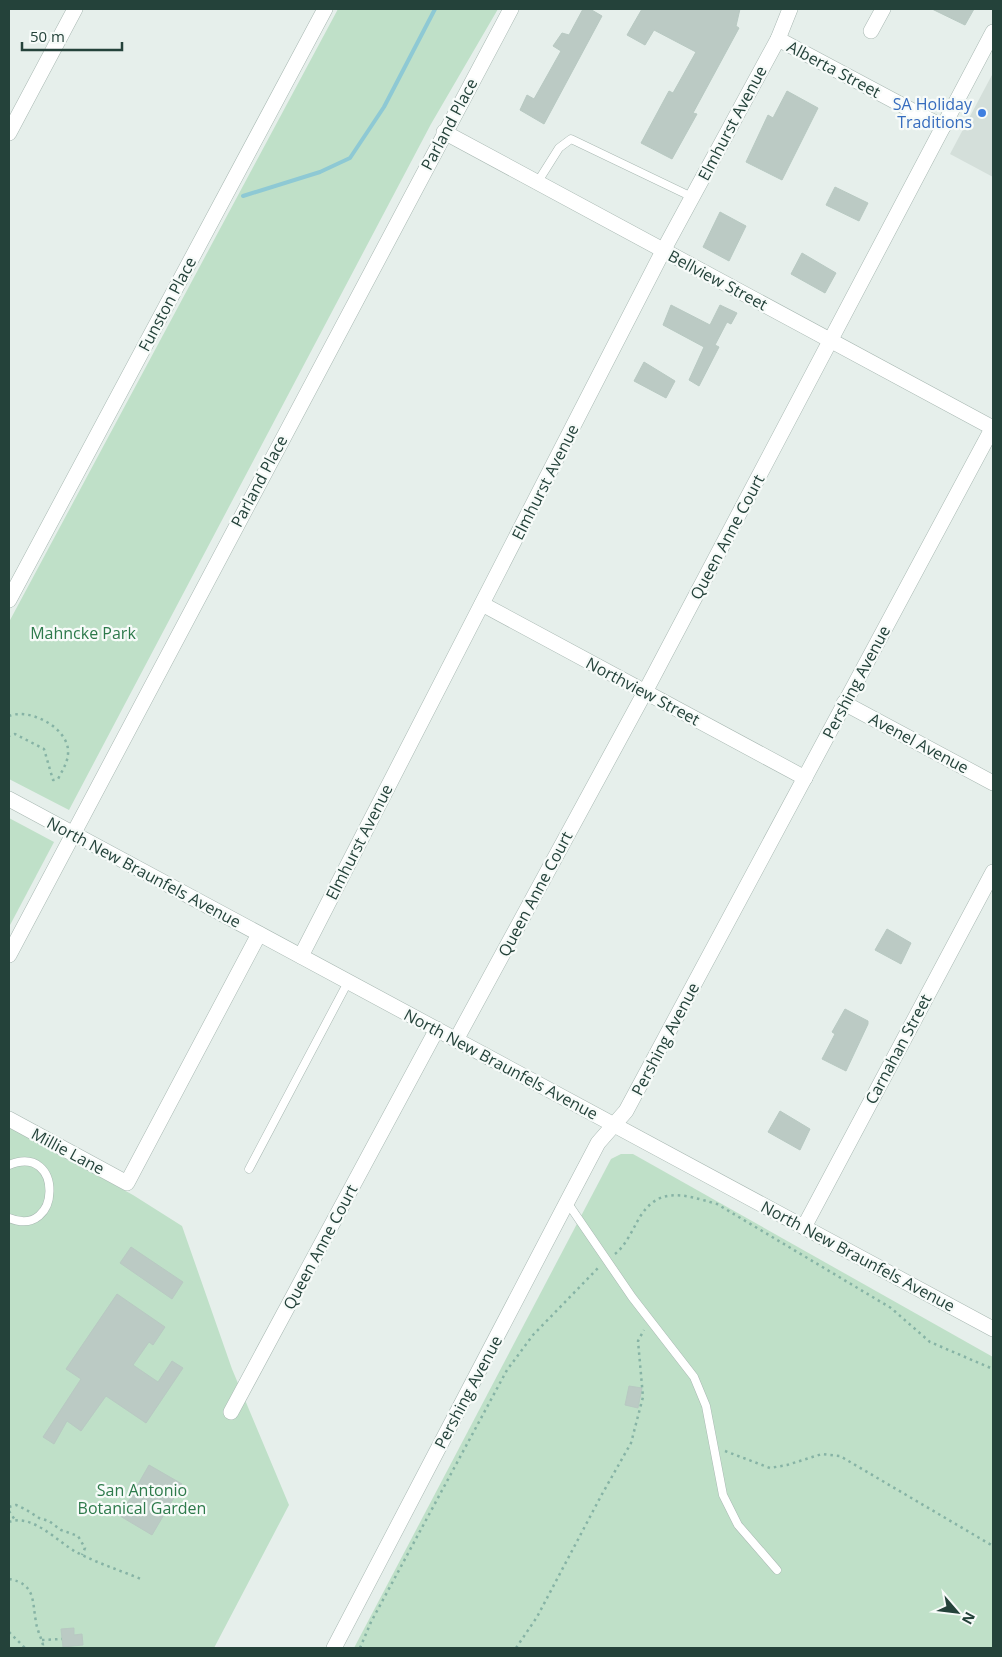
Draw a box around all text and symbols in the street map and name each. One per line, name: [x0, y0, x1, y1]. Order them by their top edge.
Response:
scale bar: [22, 20, 122, 52]
text: 50 m: [30, 26, 65, 46]
street label: Alberta Street: [783, 35, 885, 103]
street label: Elmhurst Avenue: [692, 62, 772, 184]
street label: Parland Place: [416, 74, 482, 174]
place label: SA Holiday Traditions: [893, 93, 973, 133]
marker: SA Holiday Traditions: [976, 107, 988, 119]
street label: Bellview Street: [664, 245, 772, 316]
street label: Funston Place: [133, 253, 201, 355]
street label: Elmhurst Avenue: [506, 420, 584, 544]
street label: Parland Place: [226, 431, 292, 531]
street label: Queen Anne Court: [685, 470, 769, 603]
park label: Mahncke Park: [30, 622, 136, 644]
street label: Pershing Avenue: [817, 622, 895, 742]
street label: Northview Street: [582, 652, 704, 730]
street label: Avenel Avenue: [865, 708, 973, 778]
street label: Elmhurst Avenue: [320, 780, 398, 904]
street label: North New Braunfels Avenue: [43, 811, 245, 933]
street label: Queen Anne Court: [493, 827, 577, 960]
street label: Pershing Avenue: [626, 979, 704, 1099]
street label: Carnahan Street: [860, 990, 936, 1108]
street label: North New Braunfels Avenue: [400, 1003, 602, 1125]
street label: Millie Lane: [28, 1123, 108, 1179]
street label: Queen Anne Court: [278, 1180, 362, 1313]
street label: North New Braunfels Avenue: [757, 1195, 959, 1317]
street label: Pershing Avenue: [429, 1332, 507, 1452]
park label: San Antonio Botanical Garden: [78, 1479, 206, 1519]
north arrow: [932, 1587, 982, 1637]
text: N: [958, 1609, 980, 1628]

